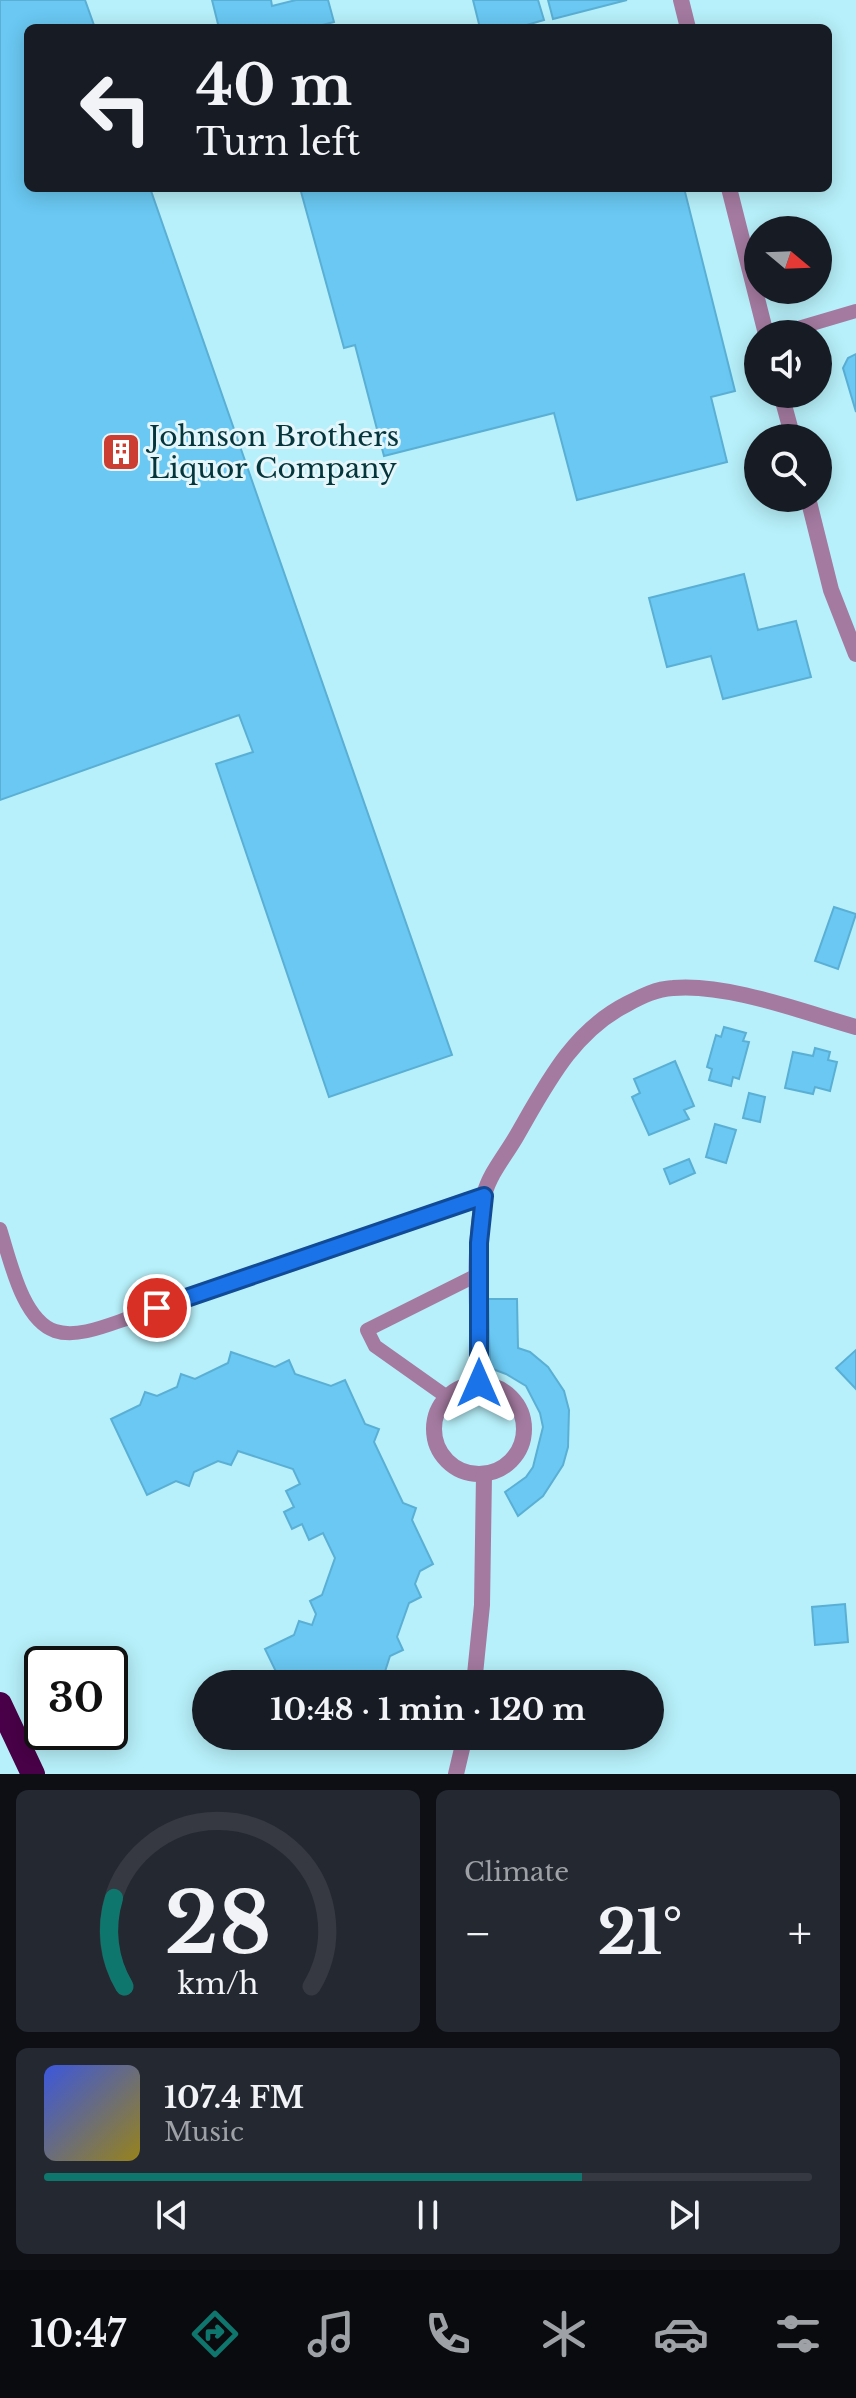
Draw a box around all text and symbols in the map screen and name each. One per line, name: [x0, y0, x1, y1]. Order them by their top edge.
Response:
text: 40 m: [196, 51, 352, 120]
icon: left: [64, 56, 168, 160]
text: Turn left: [196, 120, 360, 165]
north arrow: [744, 216, 832, 304]
map controls: [744, 216, 832, 512]
button: sound: [744, 320, 832, 408]
place label: Johnson Brothers Liquor Company: [145, 419, 399, 486]
button: search: [744, 424, 832, 512]
building icon: Johnson Brothers Liquor Company: [100, 431, 142, 473]
pin: [123, 1274, 191, 1342]
icon: arrive: [135, 1286, 179, 1330]
position arrow: [437, 1341, 521, 1425]
speed limit sign: 30: [24, 1646, 128, 1750]
text: 10:48 · 1 min · 120 m: [270, 1691, 586, 1728]
text: Climate: [464, 1856, 569, 1888]
text: 28: [165, 1872, 271, 1975]
text: 21°: [597, 1896, 682, 1970]
text: −: [464, 1906, 492, 1961]
text: +: [788, 1906, 812, 1961]
text: km/h: [177, 1966, 259, 2002]
text: 107.4 FM: [164, 2079, 304, 2116]
text: Music: [164, 2116, 244, 2148]
icon: previous: [150, 2193, 194, 2237]
icon: pause: [406, 2193, 450, 2237]
icon: next: [662, 2193, 706, 2237]
icon: directions: [187, 2306, 243, 2362]
icon: music: [303, 2306, 359, 2362]
icon: phone: [420, 2306, 476, 2362]
icon: climate: [536, 2306, 592, 2362]
icon: car: [653, 2306, 709, 2362]
icon: filters: [770, 2306, 826, 2362]
text: 10:47: [30, 2312, 126, 2357]

